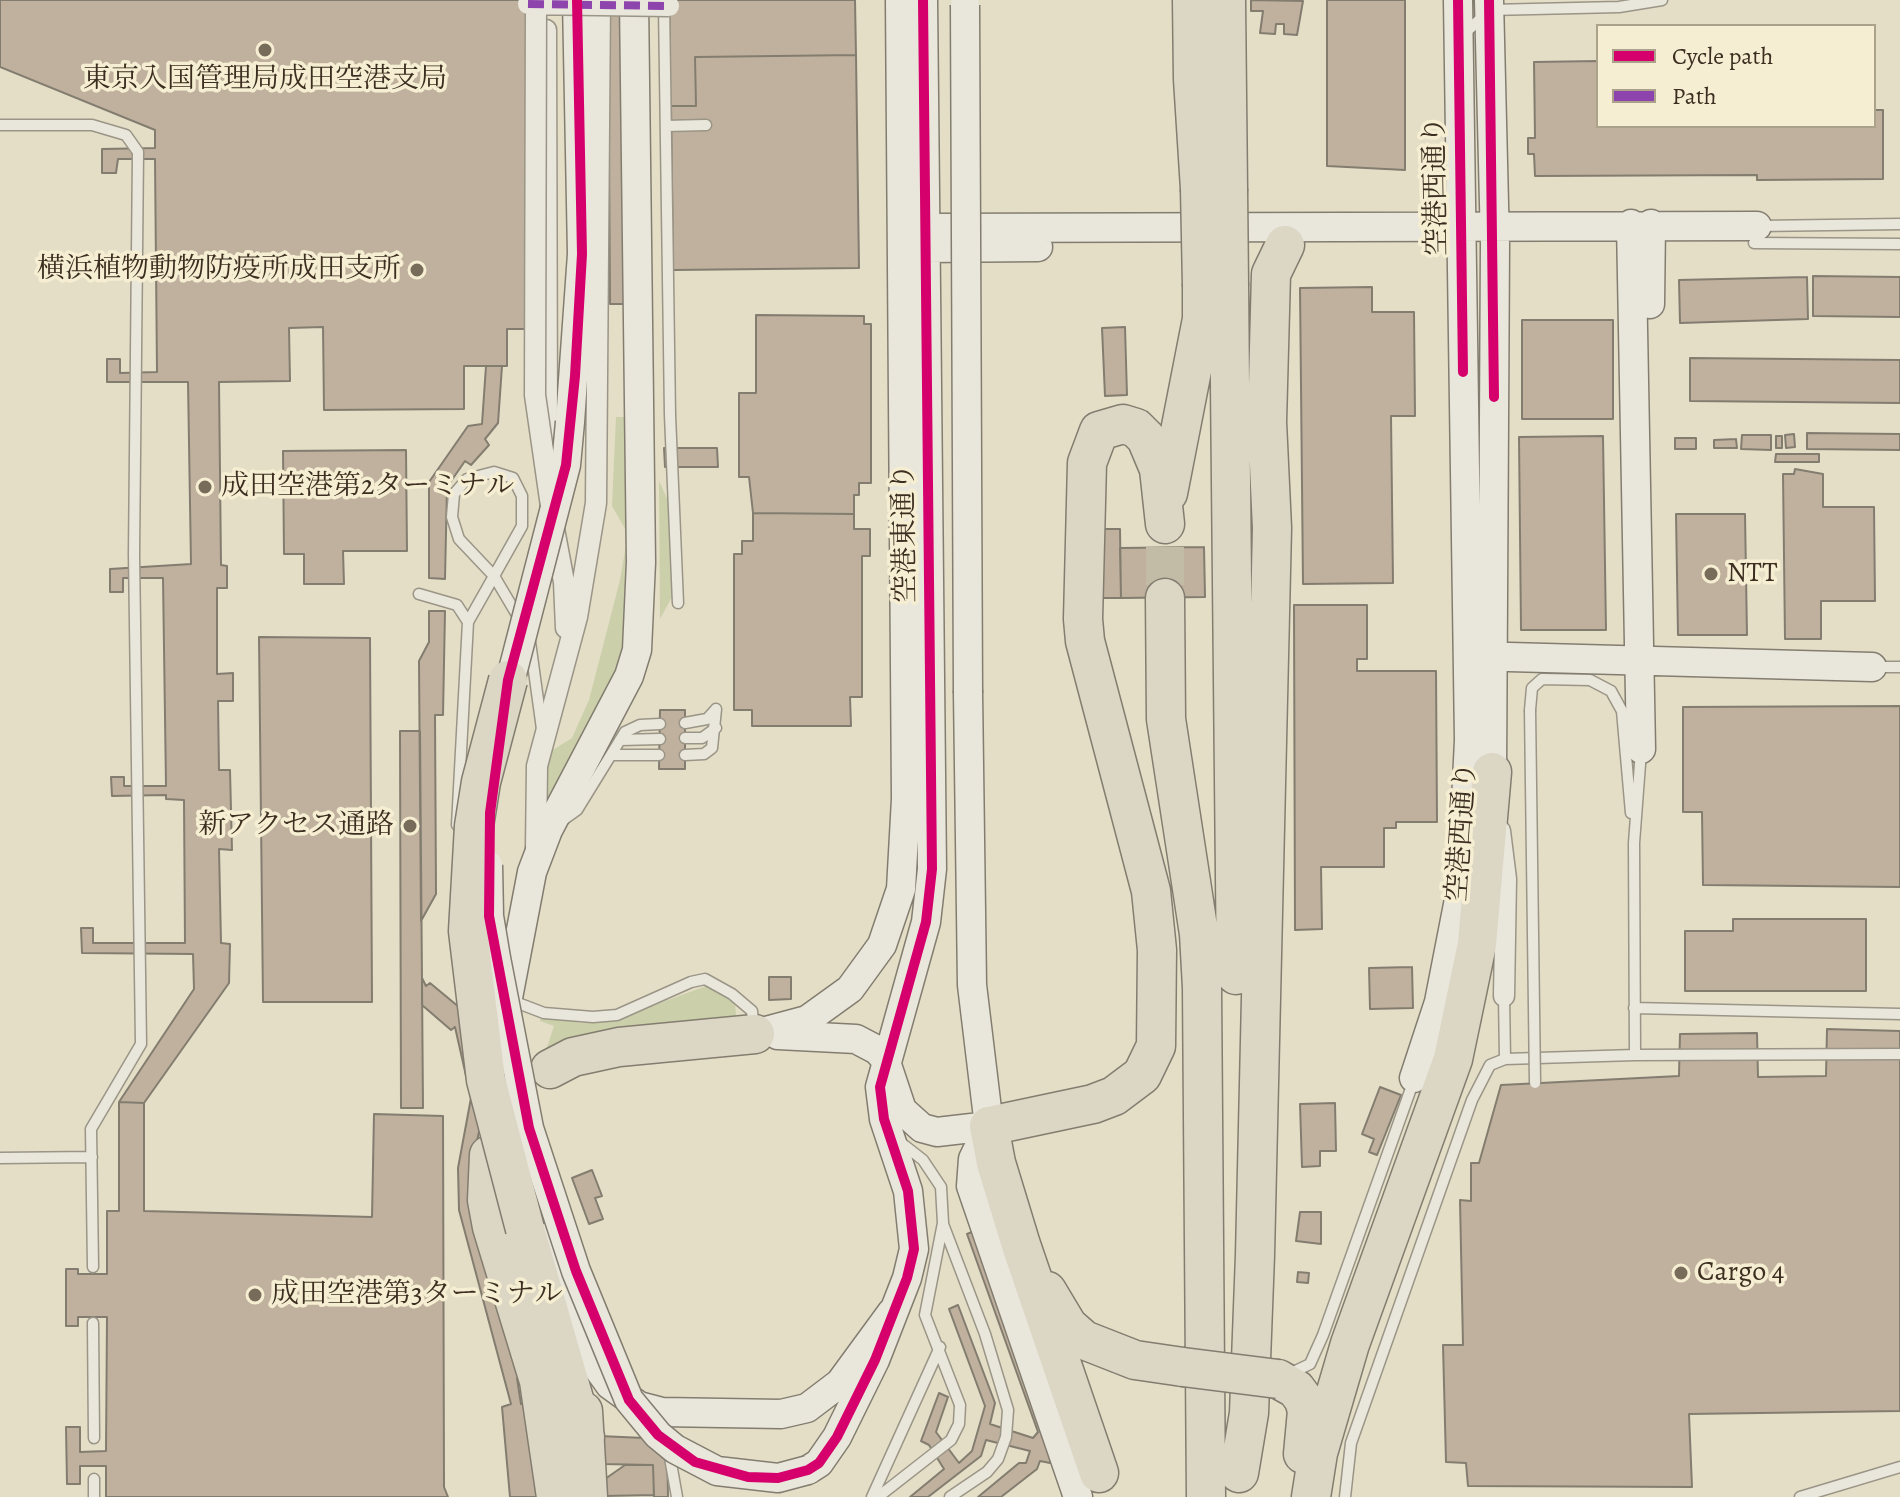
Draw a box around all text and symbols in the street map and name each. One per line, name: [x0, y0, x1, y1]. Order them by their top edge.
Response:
legend: [1596, 24, 1876, 128]
text: Cycle path: [1672, 40, 1773, 72]
marker: 東京入国管理局成田空港支局: [256, 41, 274, 59]
place label: 東京入国管理局成田空港支局: [83, 63, 447, 97]
text: Path: [1672, 80, 1717, 112]
street label: 空港西通り: [1419, 116, 1455, 256]
place label: 横浜植物動物防疫所成田支所: [37, 253, 401, 287]
marker: 横浜植物動物防疫所成田支所: [408, 261, 426, 279]
street label: 空港東通り: [888, 463, 924, 603]
place label: 成田空港第2ターミナル: [221, 470, 514, 504]
marker: 成田空港第2ターミナル: [196, 478, 214, 496]
place label: NTT: [1727, 557, 1777, 591]
marker: NTT: [1702, 565, 1720, 583]
street label: 空港西通り: [1441, 761, 1485, 903]
place label: 新アクセス通路: [198, 809, 394, 843]
marker: 新アクセス通路: [401, 817, 419, 835]
place label: Cargo 4: [1697, 1256, 1784, 1290]
marker: Cargo 4: [1672, 1264, 1690, 1282]
place label: 成田空港第3ターミナル: [271, 1278, 563, 1312]
marker: 成田空港第3ターミナル: [246, 1286, 264, 1304]

